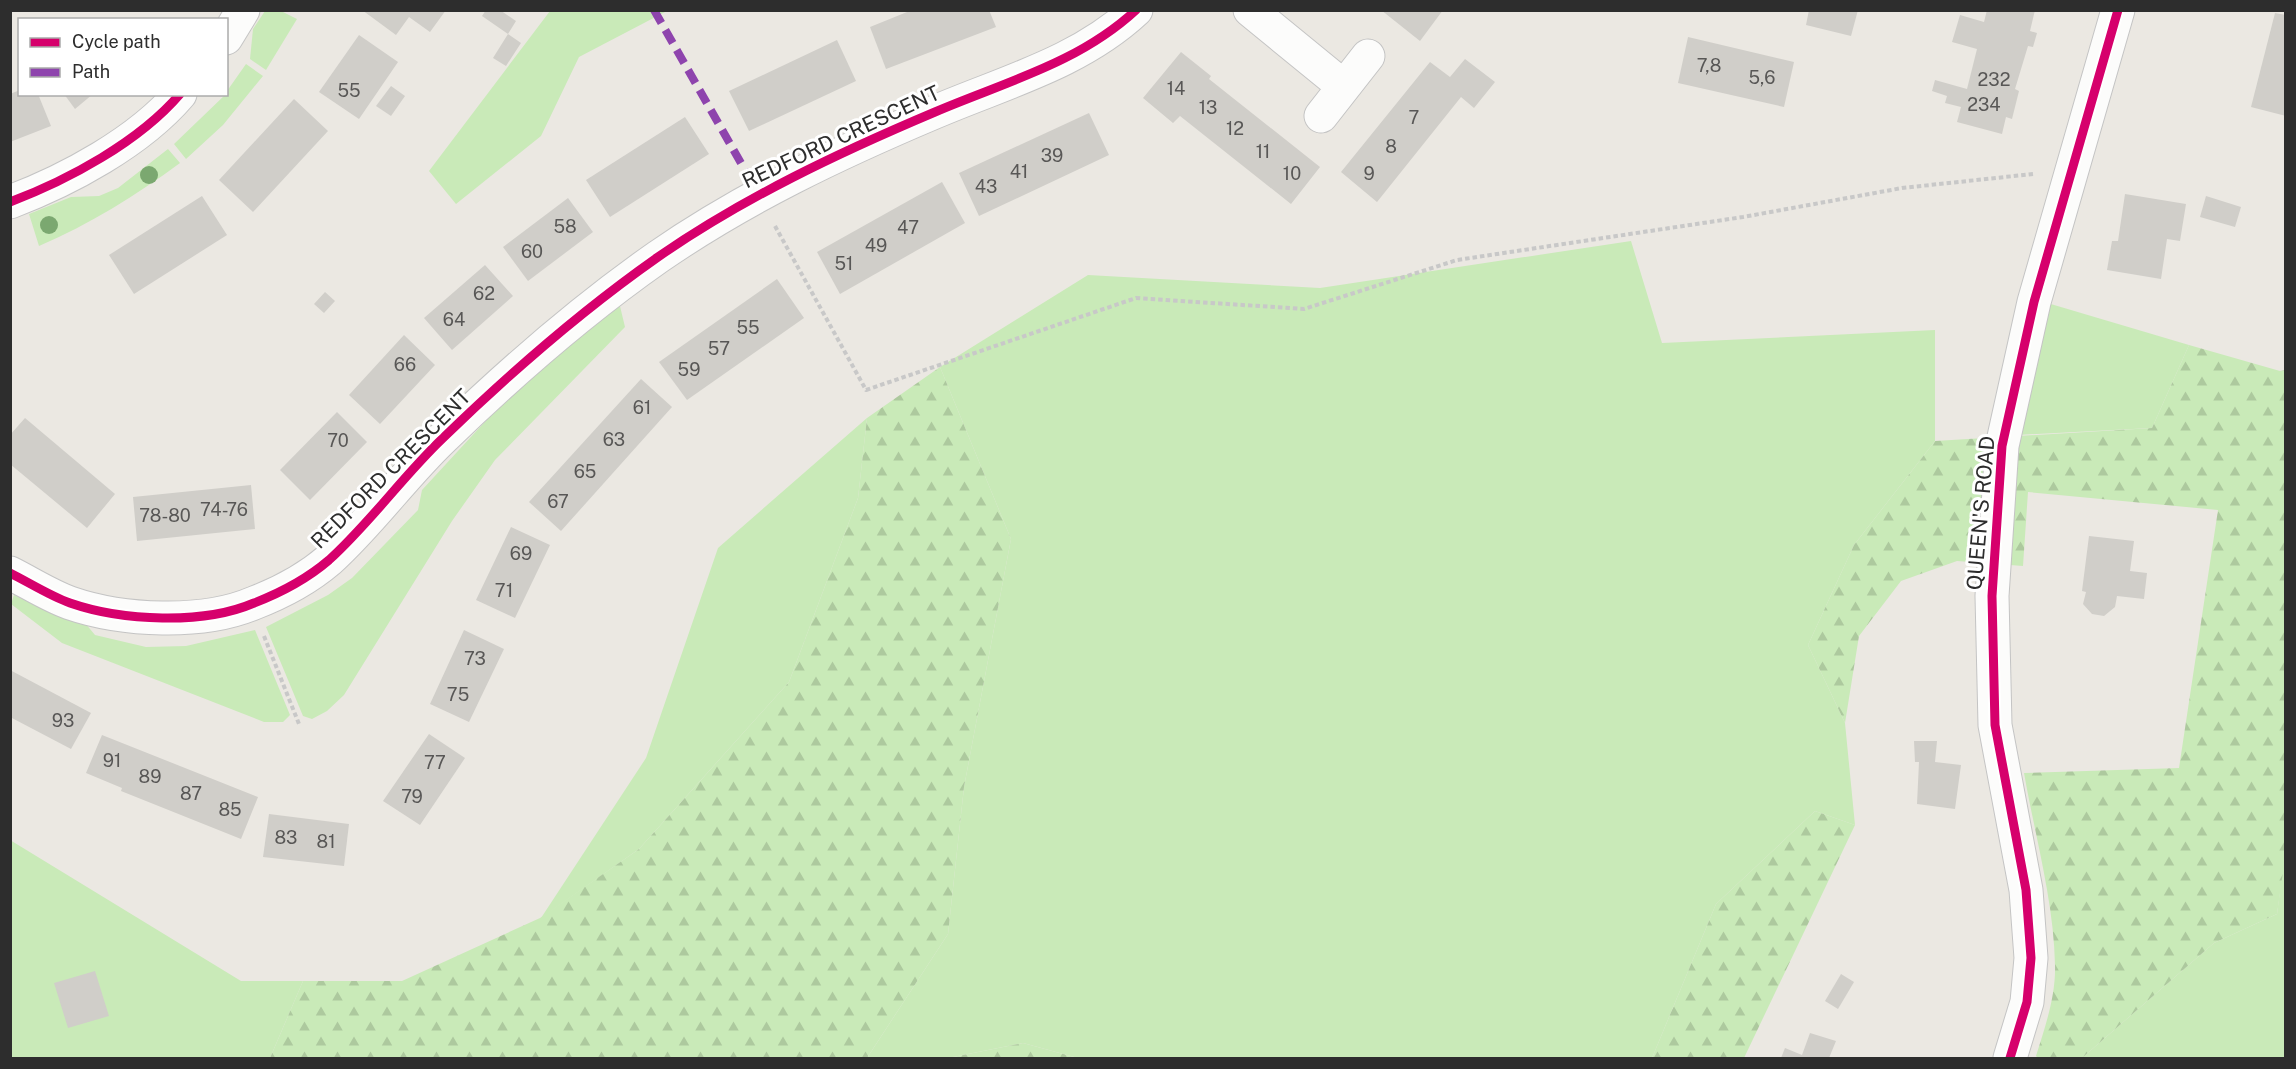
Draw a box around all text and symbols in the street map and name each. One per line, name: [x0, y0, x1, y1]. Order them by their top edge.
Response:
legend: [18, 18, 228, 96]
text: Cycle path: [72, 31, 161, 52]
house number: 7,8: [1697, 55, 1721, 76]
text: Path: [72, 61, 110, 82]
house number: 5,6: [1748, 67, 1776, 88]
house number: 232: [1978, 69, 2010, 90]
house number: 14: [1167, 78, 1185, 99]
house number: 55: [337, 80, 361, 101]
street label: REDFORD CRESCENT: [738, 80, 944, 193]
house number: 234: [1967, 94, 2001, 115]
house number: 13: [1199, 97, 1217, 118]
house number: 7: [1409, 107, 1419, 128]
house number: 12: [1226, 118, 1244, 139]
house number: 8: [1385, 136, 1397, 157]
house number: 11: [1256, 141, 1270, 162]
house number: 39: [1041, 145, 1063, 166]
house number: 41: [1010, 161, 1028, 182]
house number: 10: [1283, 163, 1301, 184]
house number: 9: [1363, 163, 1375, 184]
house number: 43: [975, 176, 997, 197]
house number: 58: [553, 216, 577, 237]
house number: 47: [897, 217, 919, 238]
house number: 49: [865, 235, 887, 256]
house number: 60: [521, 241, 543, 262]
house number: 51: [835, 253, 853, 274]
house number: 62: [473, 283, 495, 304]
house number: 64: [443, 309, 465, 330]
house number: 55: [736, 317, 760, 338]
house number: 57: [708, 338, 730, 359]
house number: 66: [394, 354, 416, 375]
house number: 59: [678, 359, 700, 380]
street label: REDFORD CRESCENT: [306, 384, 476, 554]
house number: 61: [633, 397, 651, 418]
house number: 63: [603, 429, 625, 450]
house number: 70: [327, 430, 349, 451]
street label: QUEEN'S ROAD: [1961, 435, 2000, 591]
house number: 65: [574, 461, 596, 482]
house number: 67: [547, 491, 569, 512]
house number: 74-76: [200, 499, 248, 520]
house number: 78-80: [139, 505, 191, 526]
house number: 69: [510, 543, 532, 564]
house number: 71: [495, 580, 513, 601]
house number: 73: [464, 648, 486, 669]
house number: 75: [447, 684, 469, 705]
house number: 93: [52, 710, 74, 731]
house number: 91: [103, 750, 121, 771]
house number: 77: [424, 752, 446, 773]
house number: 89: [139, 766, 161, 787]
house number: 87: [180, 783, 202, 804]
house number: 79: [401, 786, 423, 807]
house number: 85: [218, 799, 242, 820]
house number: 83: [275, 827, 297, 848]
house number: 81: [317, 831, 335, 852]

